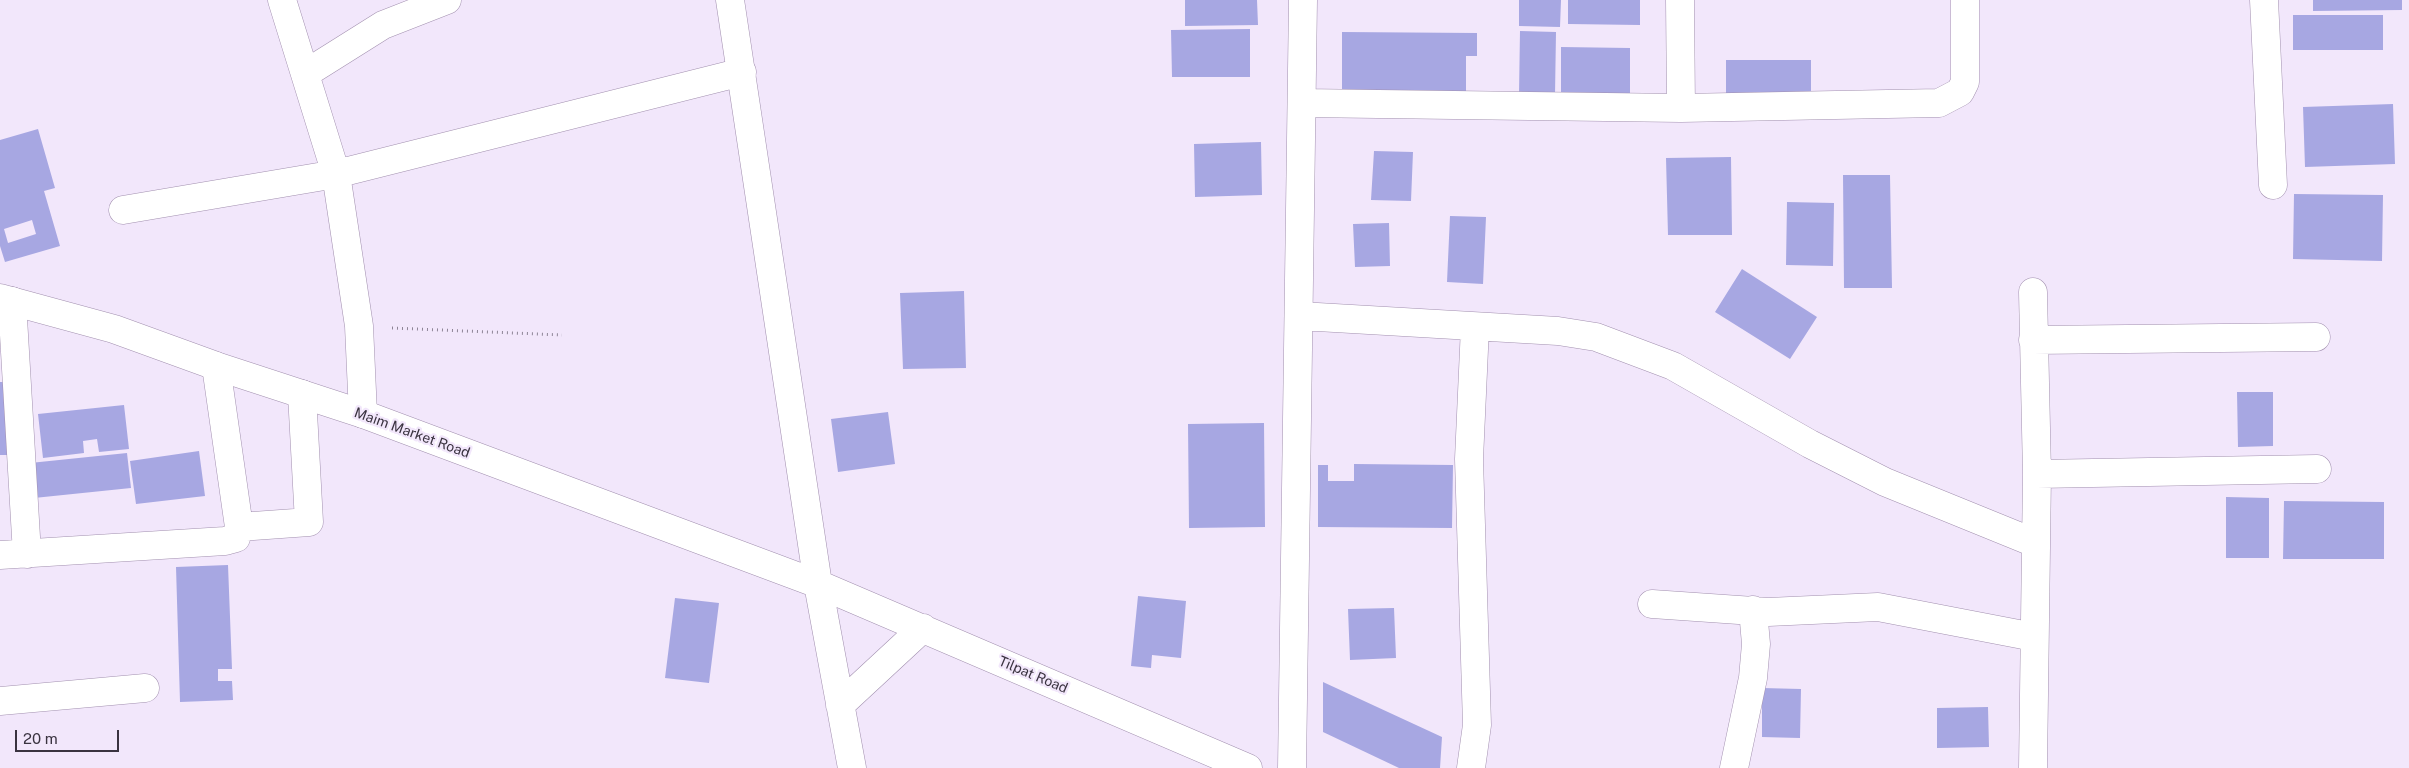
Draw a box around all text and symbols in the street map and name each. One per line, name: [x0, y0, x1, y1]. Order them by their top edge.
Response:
street label: Maim Market Road: [352, 404, 472, 462]
street label: Tilpat Road: [996, 653, 1070, 697]
scale bar: [18, 720, 121, 752]
text: 20 m: [23, 730, 58, 747]

